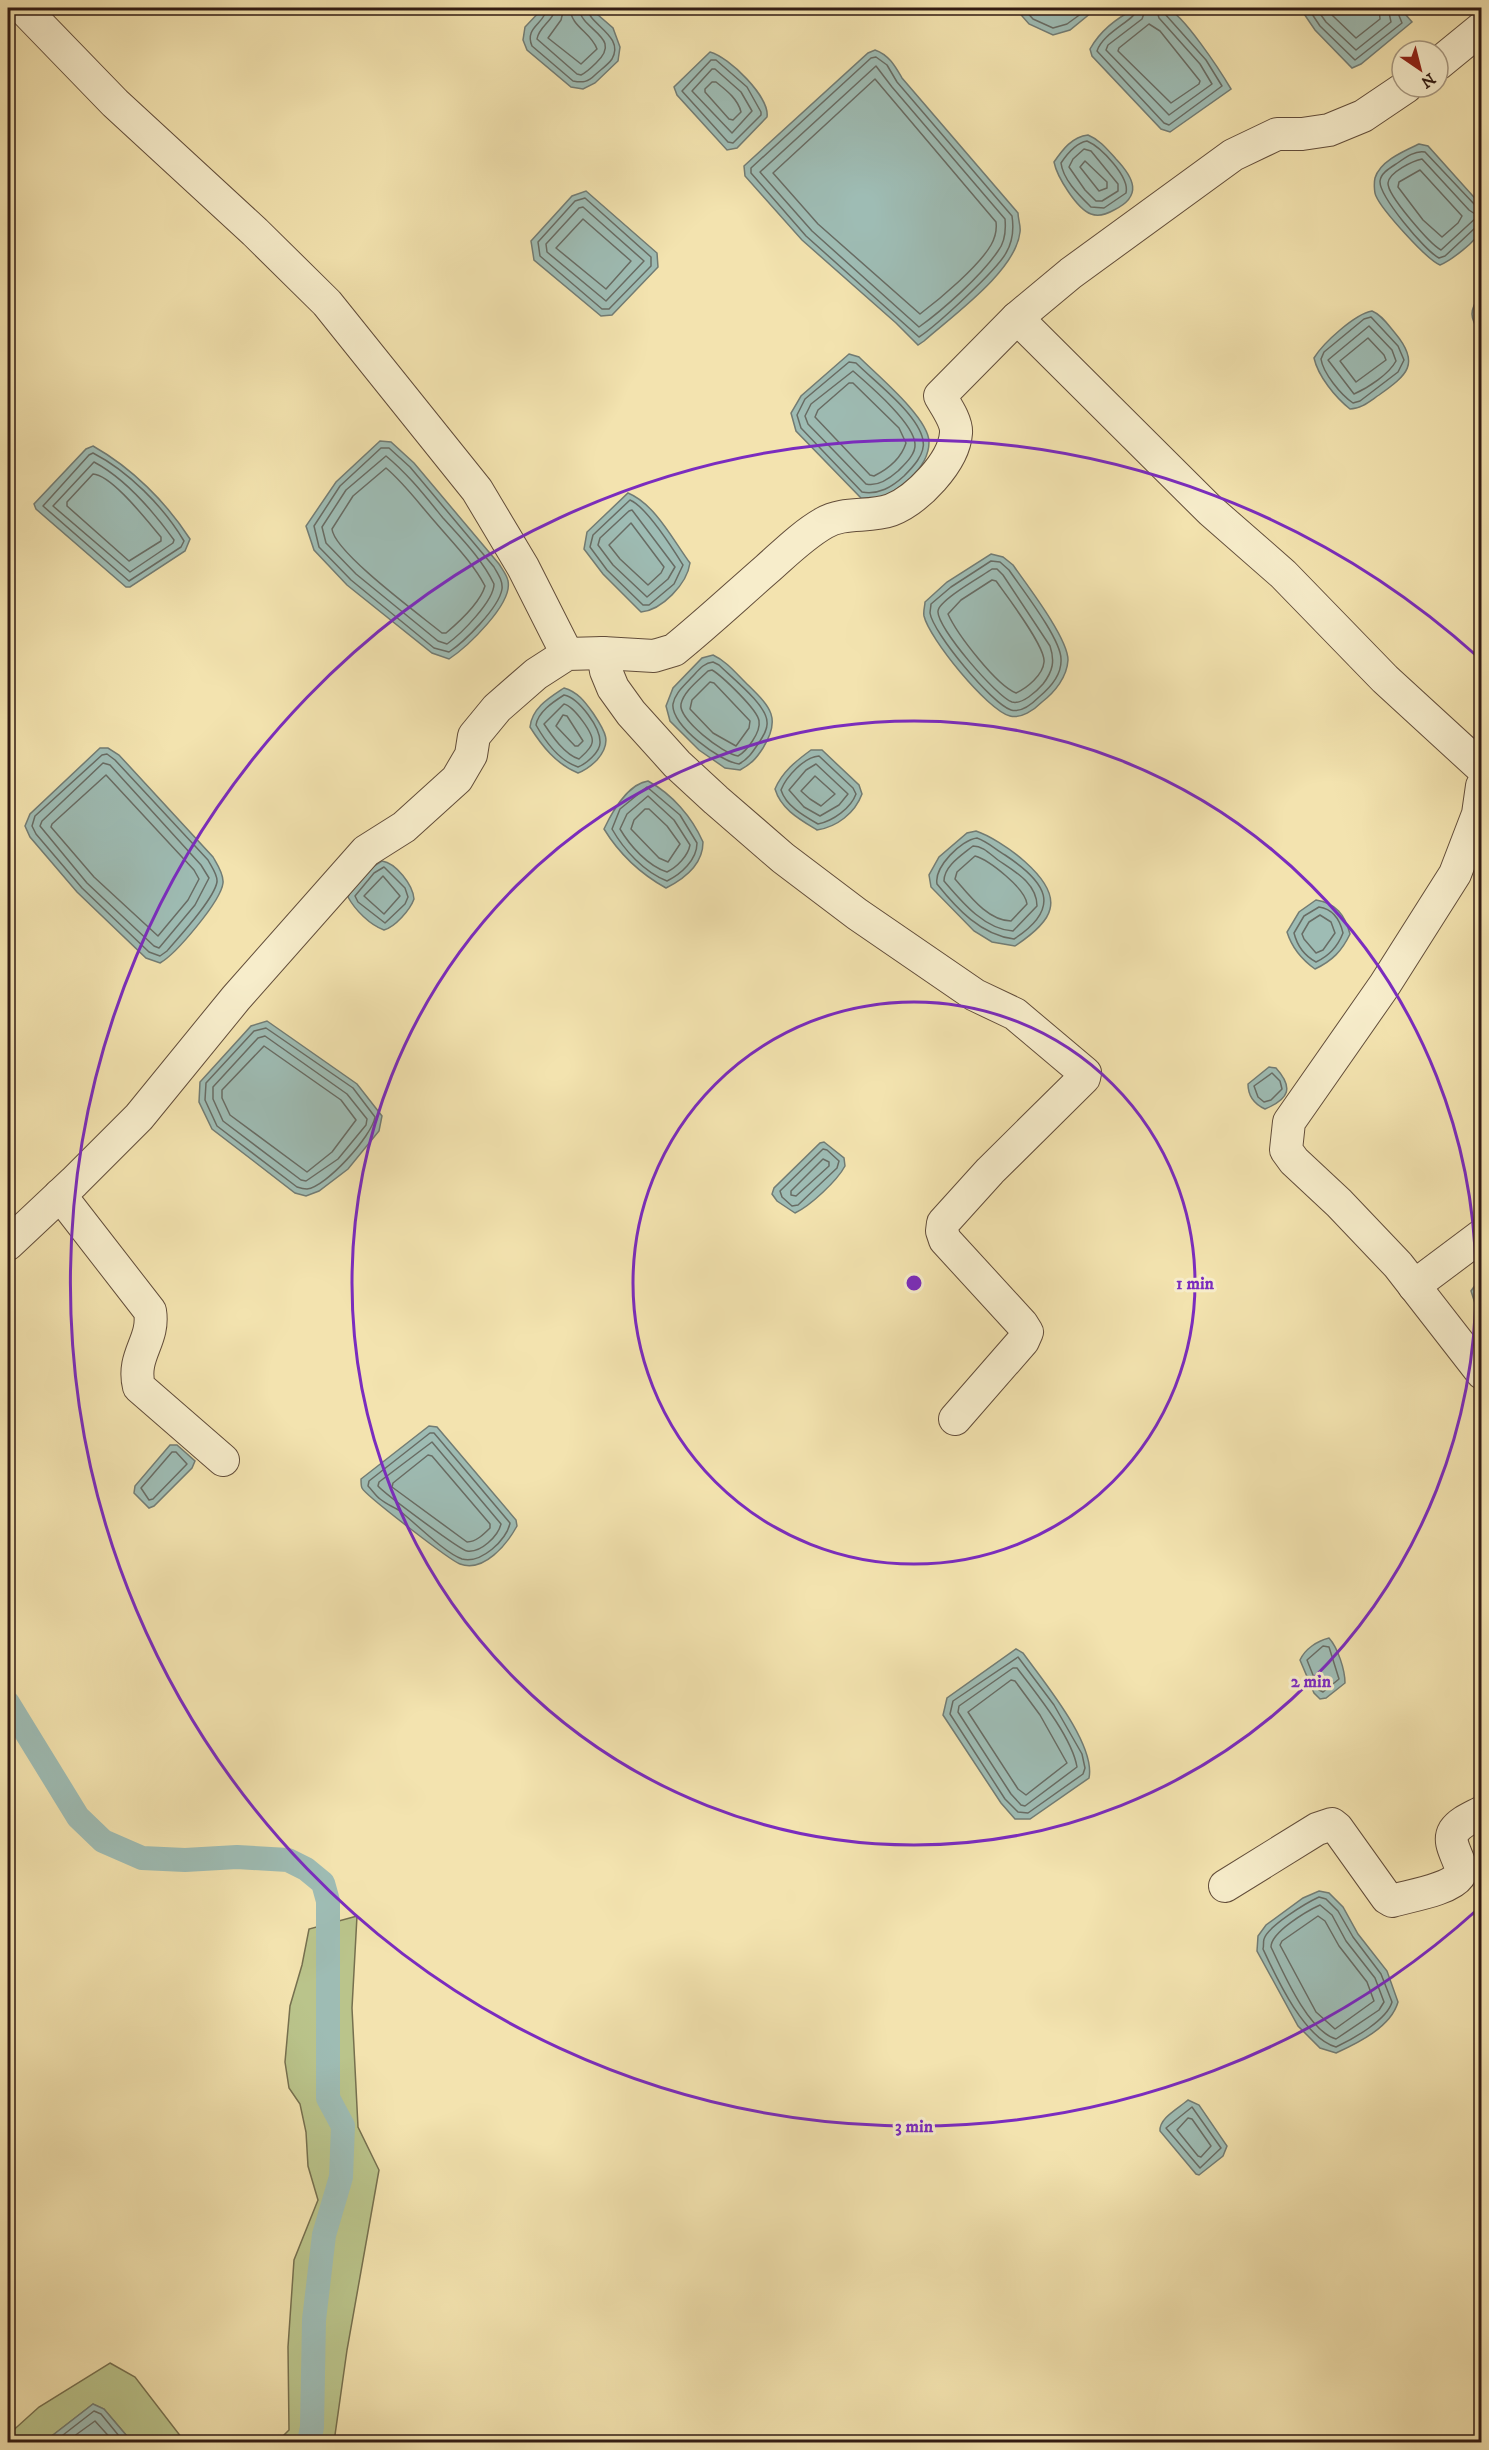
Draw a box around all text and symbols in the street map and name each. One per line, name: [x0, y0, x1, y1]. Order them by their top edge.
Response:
north arrow: [1390, 39, 1450, 99]
text: N: [1417, 69, 1439, 92]
centre of rings: [904, 1273, 924, 1293]
text: 1 min: [1176, 1273, 1215, 1295]
text: 2 min: [1291, 1671, 1332, 1693]
text: 3 min: [895, 2116, 934, 2138]

